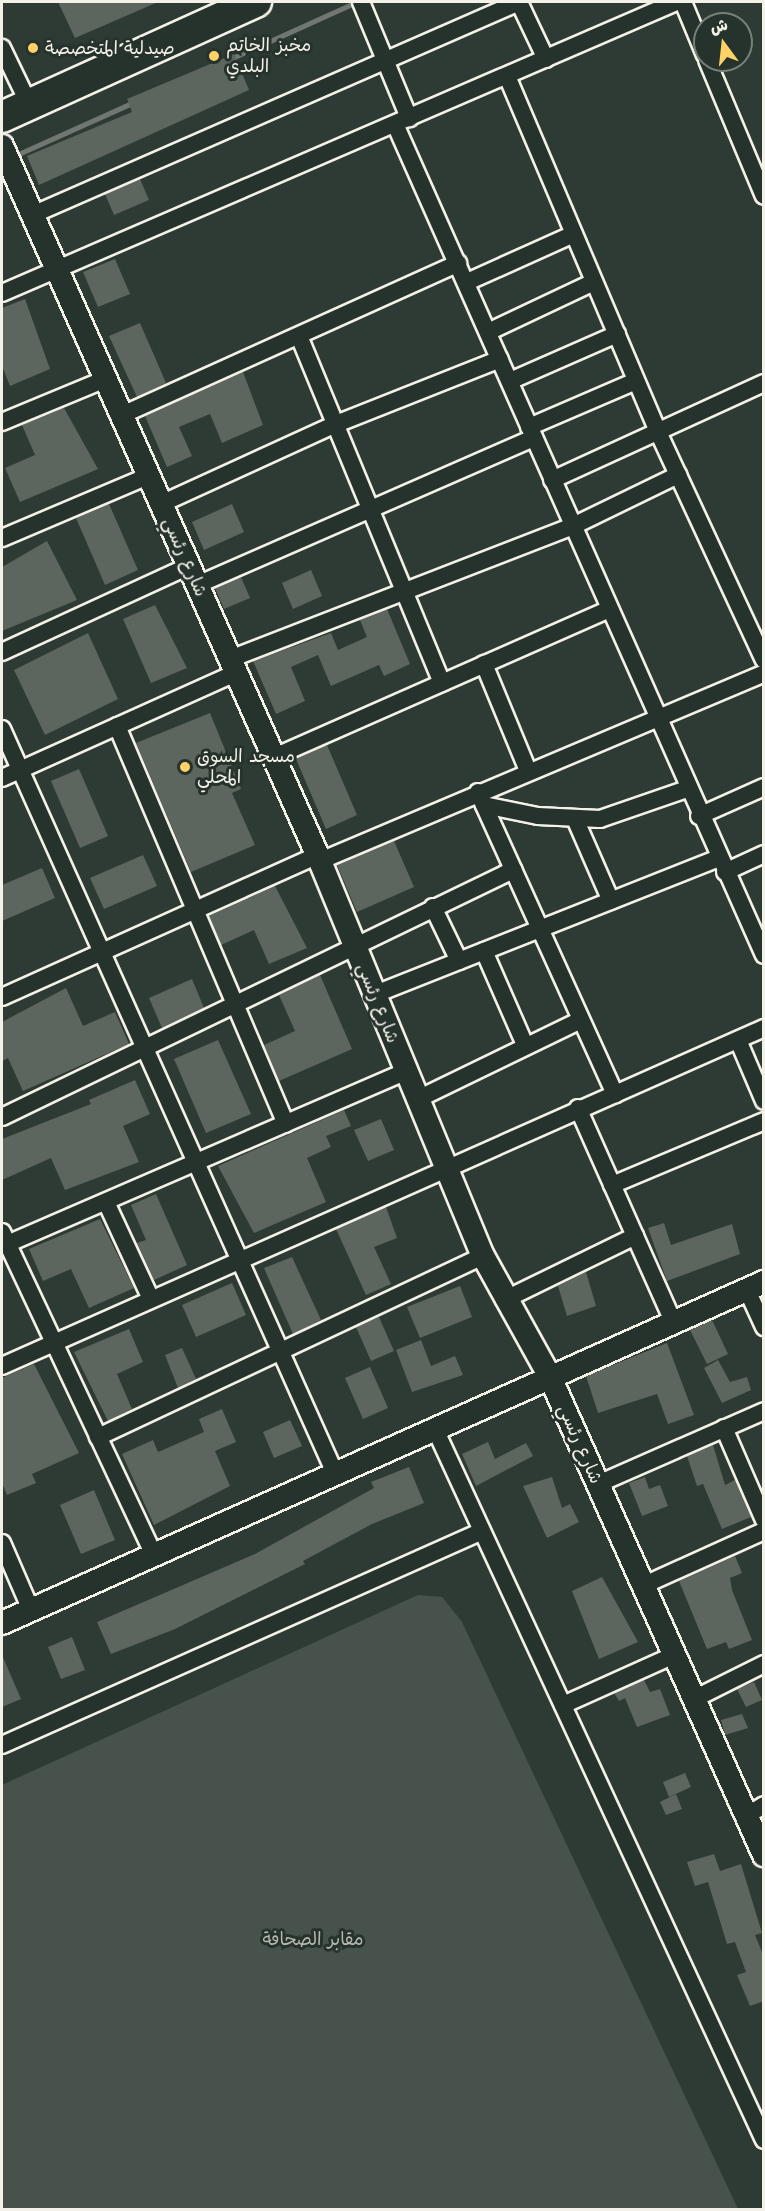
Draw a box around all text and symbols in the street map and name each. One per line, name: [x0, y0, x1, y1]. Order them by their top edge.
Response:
north arrow: [693, 12, 753, 72]
text: ش: [707, 14, 730, 38]
place label: مخبز الخاتم البلدي: [226, 35, 311, 78]
place label: صيدلية المتخصصة: [45, 37, 175, 59]
marker: صيدلية المتخصصة: [26, 41, 40, 55]
marker: مخبز الخاتم البلدي: [207, 49, 221, 63]
street label: شارع رئسي: [158, 514, 212, 600]
place label: مسجد السوق المحلي: [197, 746, 295, 789]
marker: مسجد السوق المحلي: [178, 760, 192, 774]
street label: شارع رئسي: [352, 960, 404, 1046]
street label: شارع رئسي: [553, 1401, 607, 1487]
park label: مقابر الصحافة: [262, 1928, 364, 1950]

